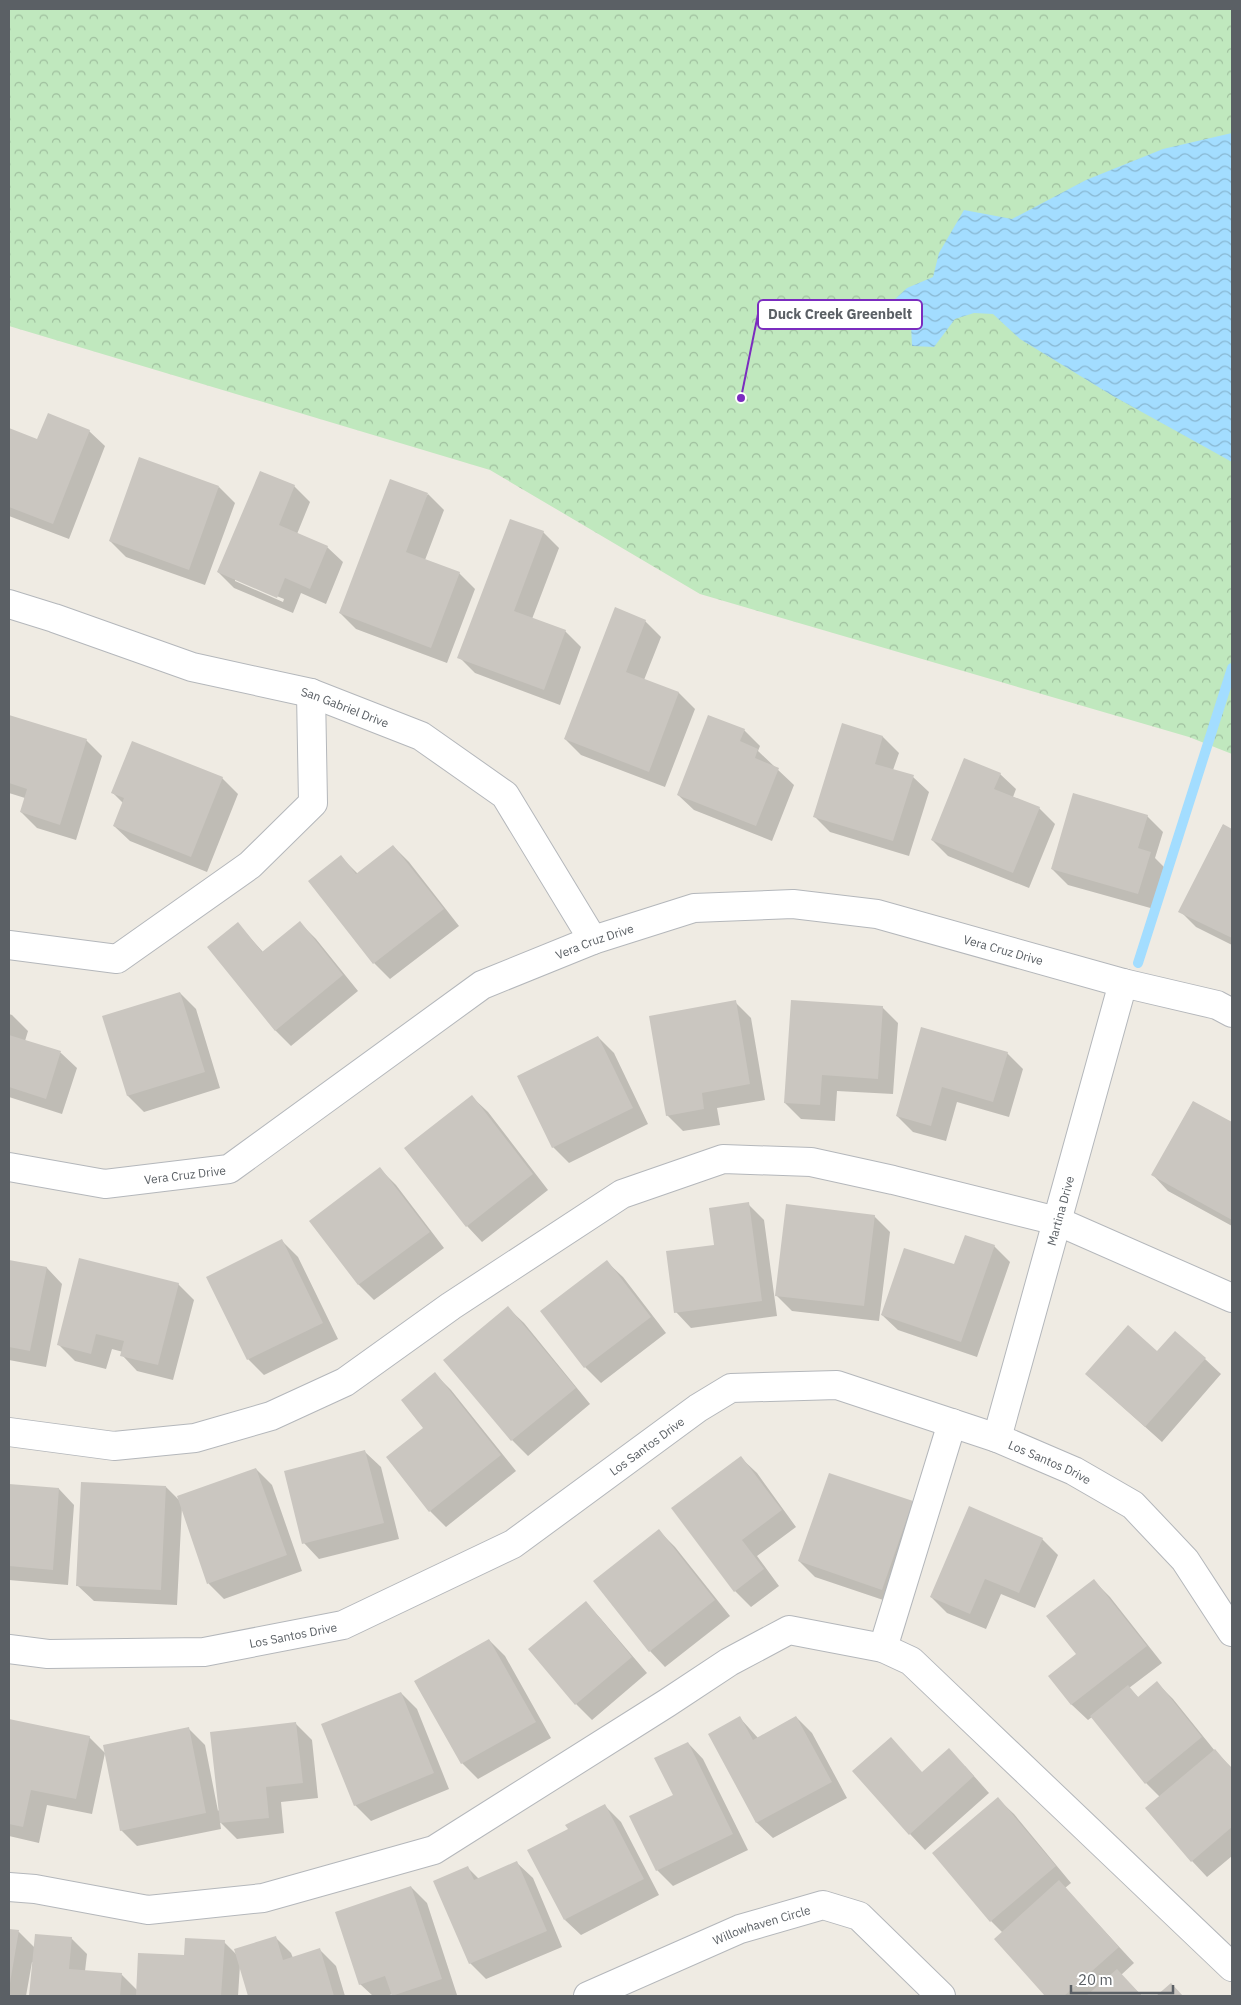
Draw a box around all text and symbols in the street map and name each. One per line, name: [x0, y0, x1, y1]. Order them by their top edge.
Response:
callout: Duck Creek Greenbelt: [758, 300, 922, 329]
text: Duck Creek Greenbelt: [768, 305, 912, 323]
street label: San Gabriel Drive: [300, 684, 391, 730]
street label: Vera Cruz Drive: [553, 920, 636, 962]
street label: Vera Cruz Drive: [962, 931, 1045, 968]
street label: Vera Cruz Drive: [143, 1162, 227, 1187]
street label: Martina Drive: [1043, 1174, 1077, 1247]
street label: Los Santos Drive: [606, 1413, 687, 1478]
street label: Los Santos Drive: [1006, 1436, 1094, 1487]
street label: Los Santos Drive: [248, 1619, 339, 1651]
street label: Willowhaven Circle: [710, 1901, 813, 1948]
scale bar: [1071, 1962, 1174, 1994]
text: 20 m: [1078, 1970, 1113, 1989]

